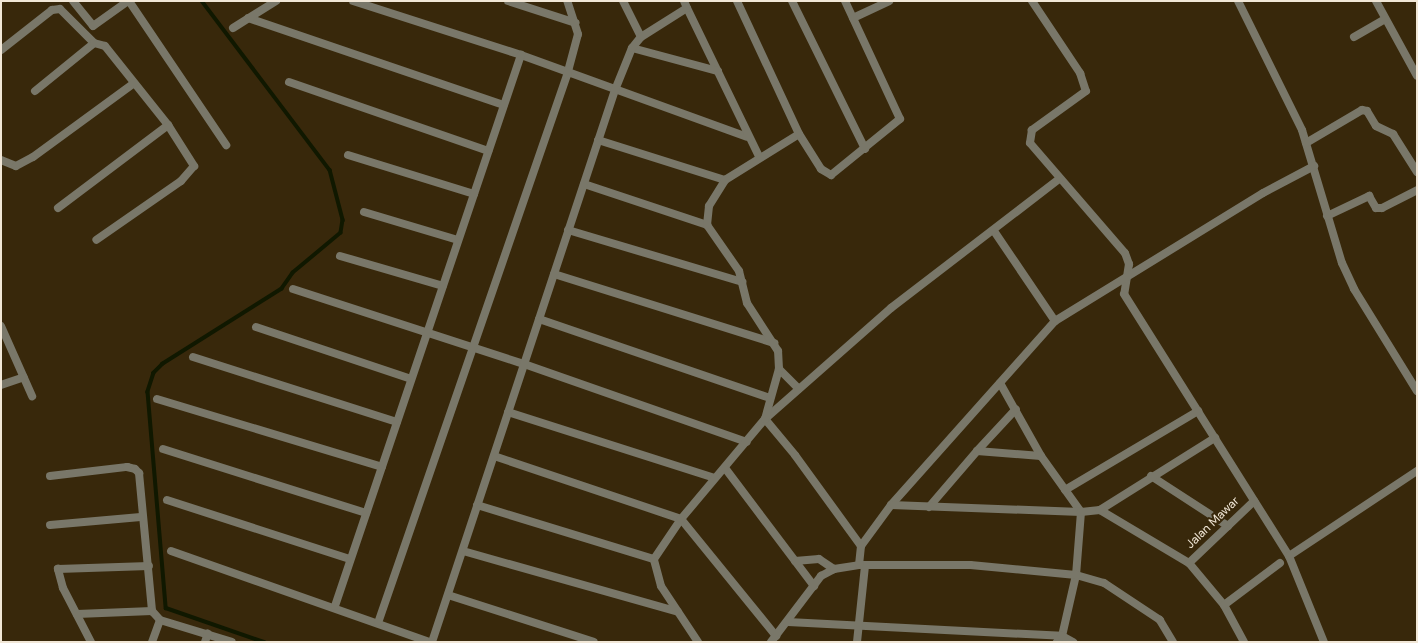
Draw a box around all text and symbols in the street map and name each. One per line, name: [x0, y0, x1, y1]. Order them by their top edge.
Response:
street label: Jalan Mawar: [1183, 494, 1243, 552]

